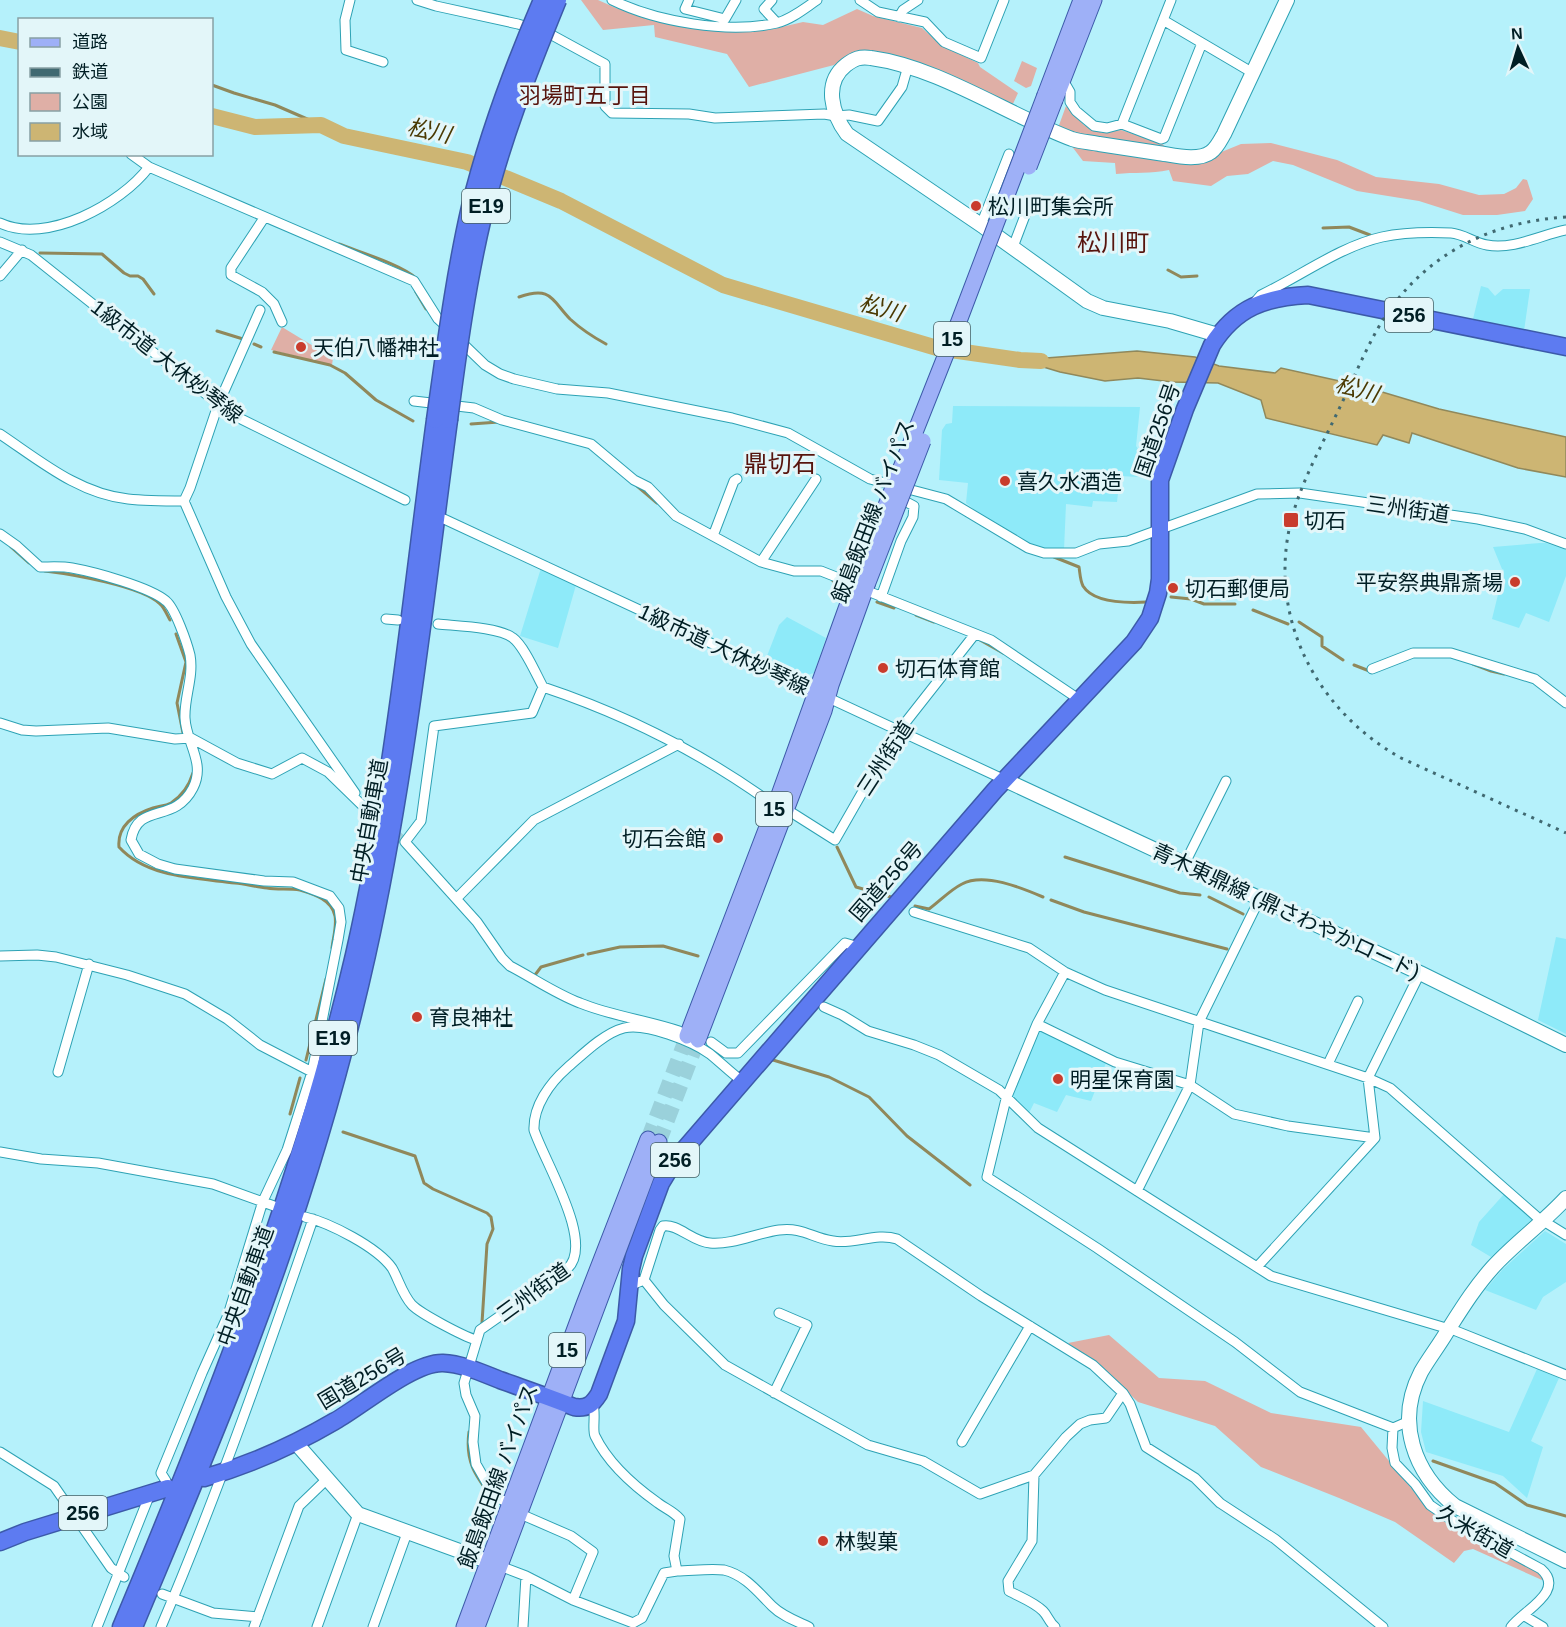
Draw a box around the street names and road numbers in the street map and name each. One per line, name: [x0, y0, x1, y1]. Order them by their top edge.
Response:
road number: E19: [462, 189, 510, 223]
street label: 1級市道 大休妙琴線: [87, 295, 247, 427]
road number: 256: [1385, 298, 1433, 332]
road number: 15: [934, 322, 970, 356]
street label: 国道256号: [1130, 380, 1184, 480]
street label: 飯島飯田線 バイパス: [827, 416, 919, 606]
street label: 三州街道: [1365, 492, 1451, 526]
street label: 1級市道 大休妙琴線: [635, 599, 813, 699]
street label: 三州街道: [852, 717, 918, 799]
street label: 中央自動車道: [347, 757, 391, 885]
road number: 15: [756, 792, 792, 826]
street label: 国道256号: [845, 836, 927, 926]
street label: 青木東鼎線 (鼎さわやかロード): [1148, 839, 1424, 983]
road number: E19: [309, 1021, 357, 1055]
road number: 256: [651, 1143, 699, 1177]
street label: 中央自動車道: [213, 1223, 277, 1349]
street label: 三州街道: [492, 1258, 574, 1326]
road number: 15: [549, 1333, 585, 1367]
street label: 国道256号: [314, 1343, 410, 1413]
street label: 飯島飯田線 バイパス: [454, 1381, 542, 1571]
road number: 256: [59, 1496, 107, 1530]
street label: 久米街道: [1433, 1500, 1517, 1562]

